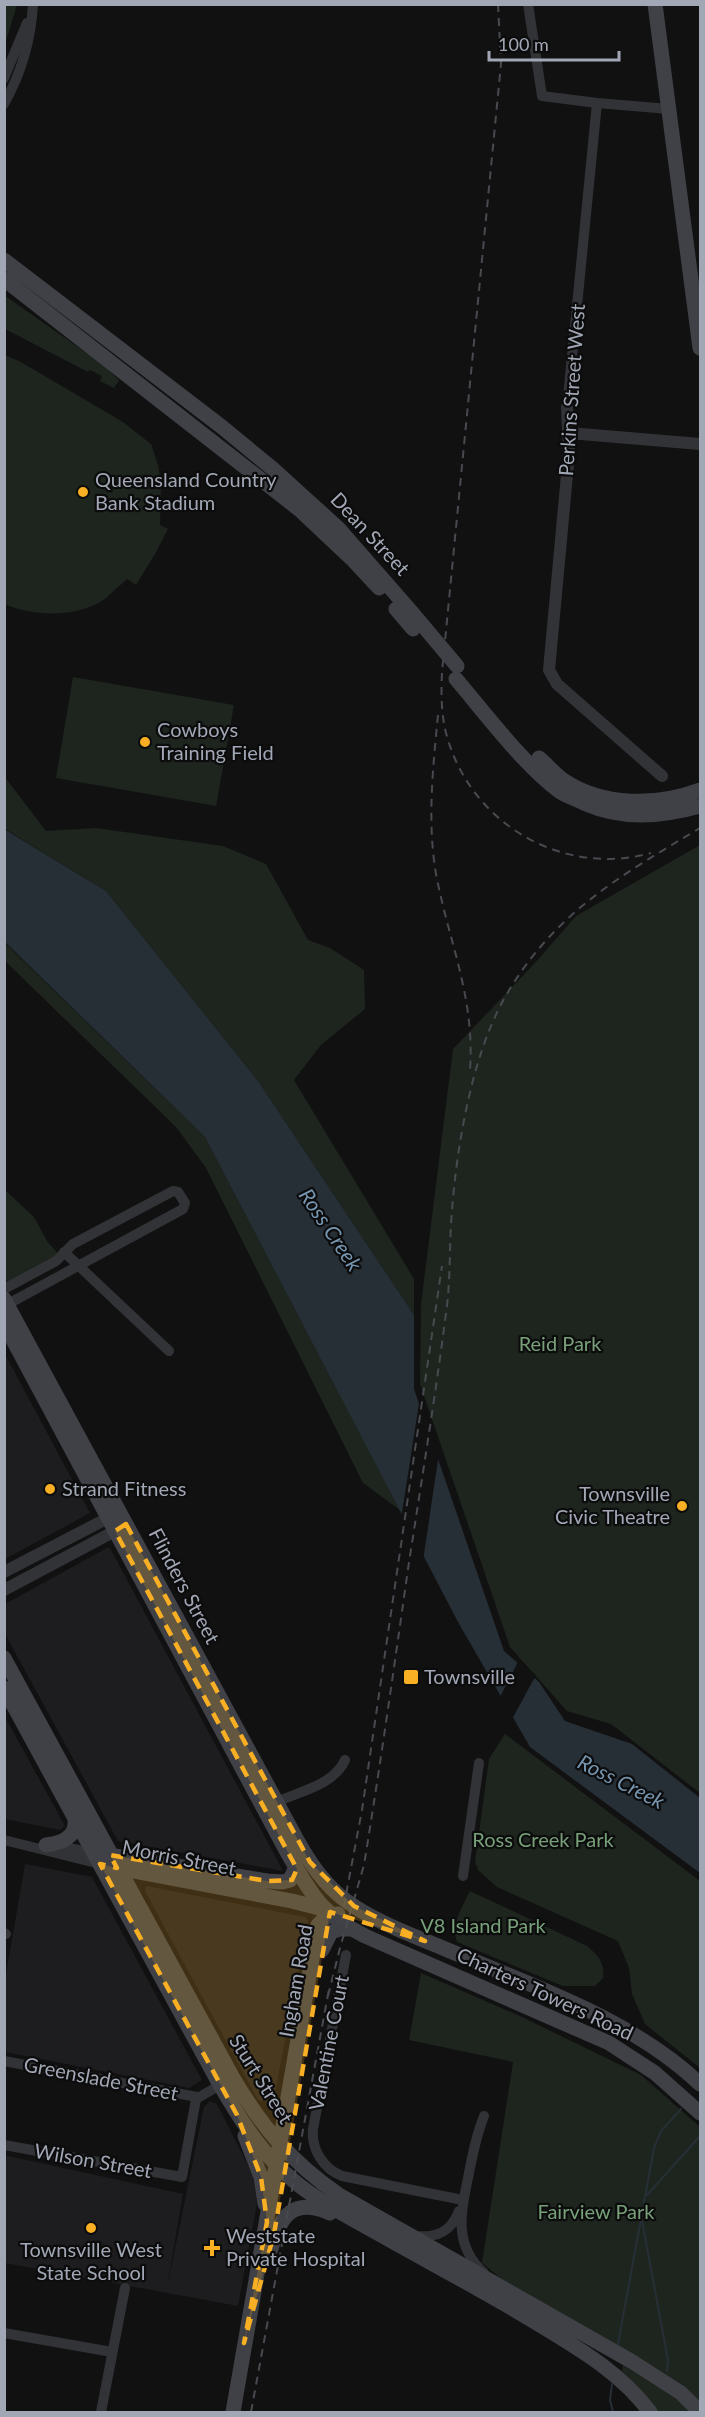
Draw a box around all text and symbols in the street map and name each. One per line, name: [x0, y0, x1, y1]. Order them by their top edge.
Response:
scale bar: [489, 24, 620, 62]
text: 100 m: [498, 33, 549, 55]
street label: Perkins Street West: [553, 303, 589, 477]
place label: Queensland Country Bank Stadium: [95, 467, 277, 514]
marker: Queensland Country Bank Stadium: [76, 485, 90, 499]
street label: Dean Street: [326, 487, 415, 580]
place label: Cowboys Training Field: [157, 717, 274, 764]
marker: Cowboys Training Field: [138, 735, 152, 749]
water label: Ross Creek: [295, 1183, 368, 1276]
park label: Reid Park: [519, 1331, 602, 1355]
place label: Strand Fitness: [62, 1476, 186, 1500]
place label: Townsville Civic Theatre: [555, 1481, 670, 1528]
marker: Strand Fitness: [43, 1482, 57, 1496]
marker: Townsville Civic Theatre: [675, 1499, 689, 1513]
street label: Flinders Street: [144, 1524, 225, 1647]
place label: Townsville: [424, 1664, 515, 1688]
marker: Townsville: [402, 1668, 420, 1686]
water label: Ross Creek: [574, 1748, 670, 1814]
park label: Ross Creek Park: [472, 1827, 614, 1851]
street label: Morris Street: [120, 1834, 238, 1880]
park label: V8 Island Park: [420, 1913, 547, 1937]
street label: Ingham Road: [273, 1923, 317, 2039]
street label: Charters Towers Road: [453, 1942, 637, 2045]
street label: Valentine Court: [303, 1973, 353, 2113]
street label: Sturt Street: [225, 2029, 299, 2128]
street label: Greenslade Street: [22, 2051, 180, 2105]
street label: Wilson Street: [32, 2138, 154, 2182]
park label: Fairview Park: [538, 2199, 655, 2223]
marker: Townsville West State School: [84, 2221, 98, 2235]
place label: Weststate Private Hospital: [226, 2223, 365, 2270]
place label: Townsville West State School: [20, 2237, 162, 2284]
marker: Weststate Private Hospital: [203, 2239, 221, 2257]

